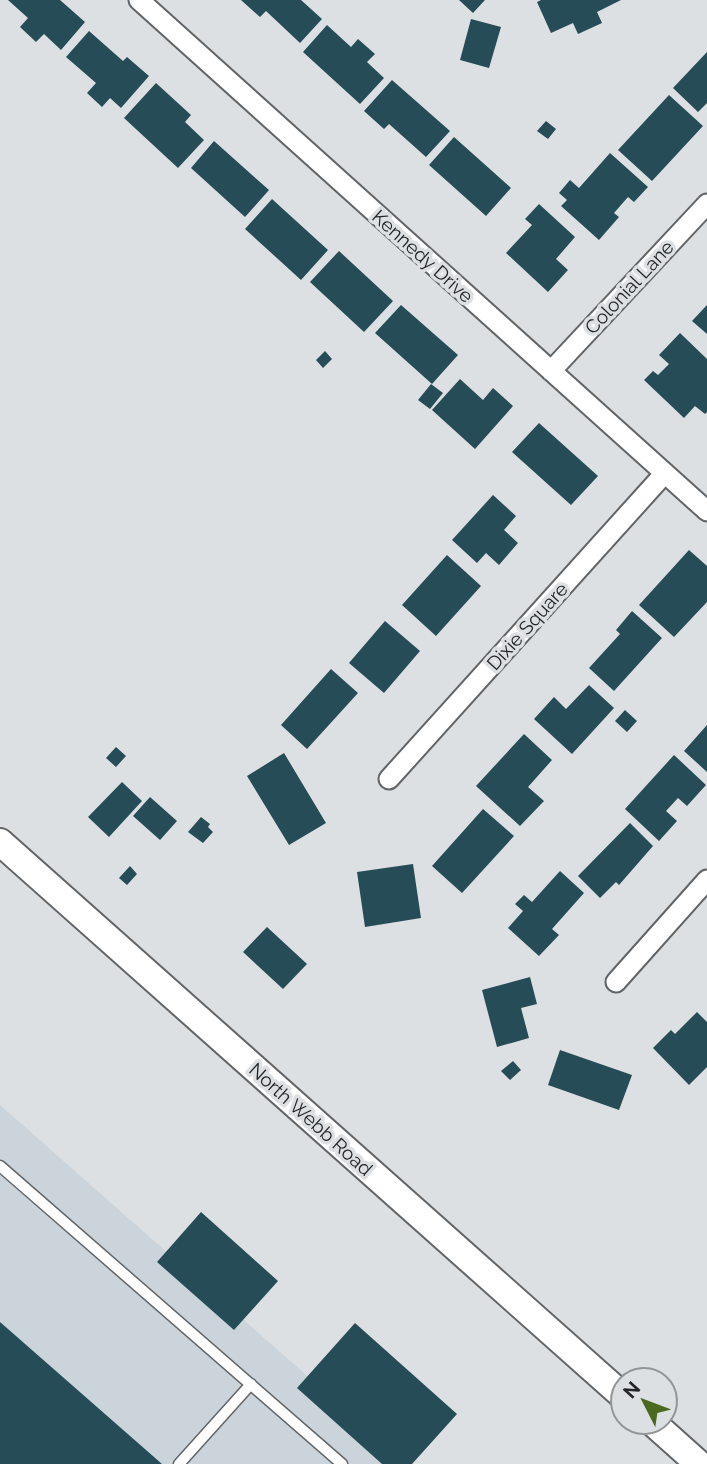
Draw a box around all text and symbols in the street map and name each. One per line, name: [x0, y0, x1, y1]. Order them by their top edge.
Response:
street label: Kennedy Drive: [368, 205, 478, 307]
street label: Colonial Lane: [580, 236, 678, 338]
street label: Dixie Square: [482, 578, 572, 674]
street label: North Webb Road: [245, 1058, 377, 1180]
north arrow: [609, 1366, 679, 1436]
text: N: [618, 1377, 644, 1402]

